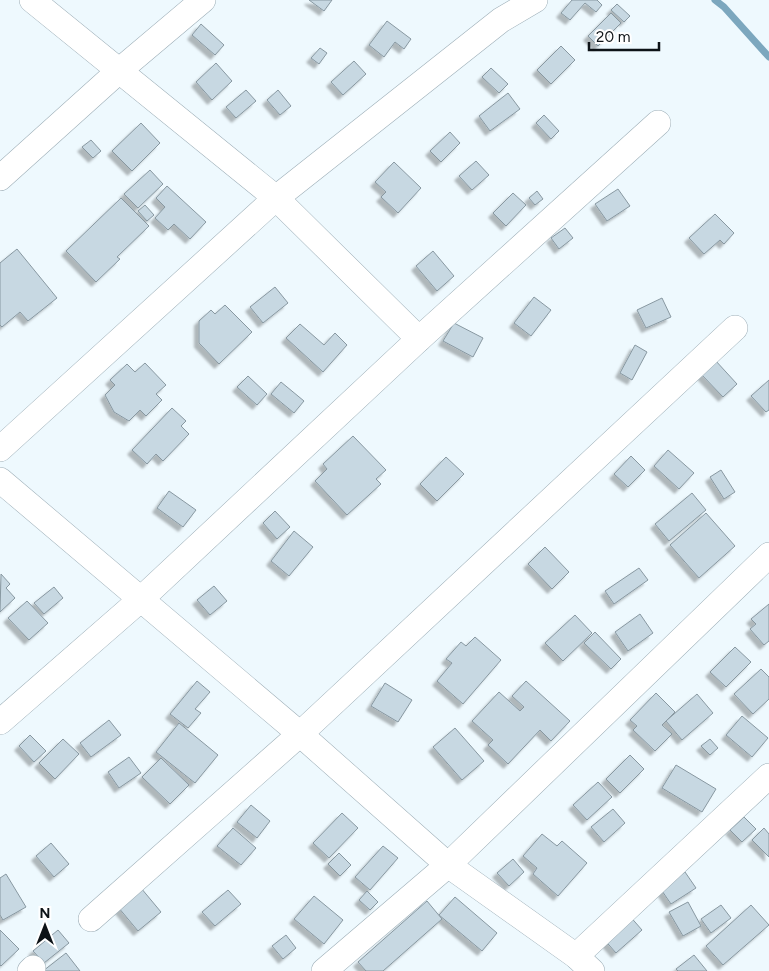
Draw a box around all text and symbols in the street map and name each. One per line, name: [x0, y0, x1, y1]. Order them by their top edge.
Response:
scale bar: [589, 20, 659, 52]
text: 20 m: [596, 28, 630, 46]
north arrow: [20, 901, 70, 951]
text: N: [40, 905, 50, 922]

